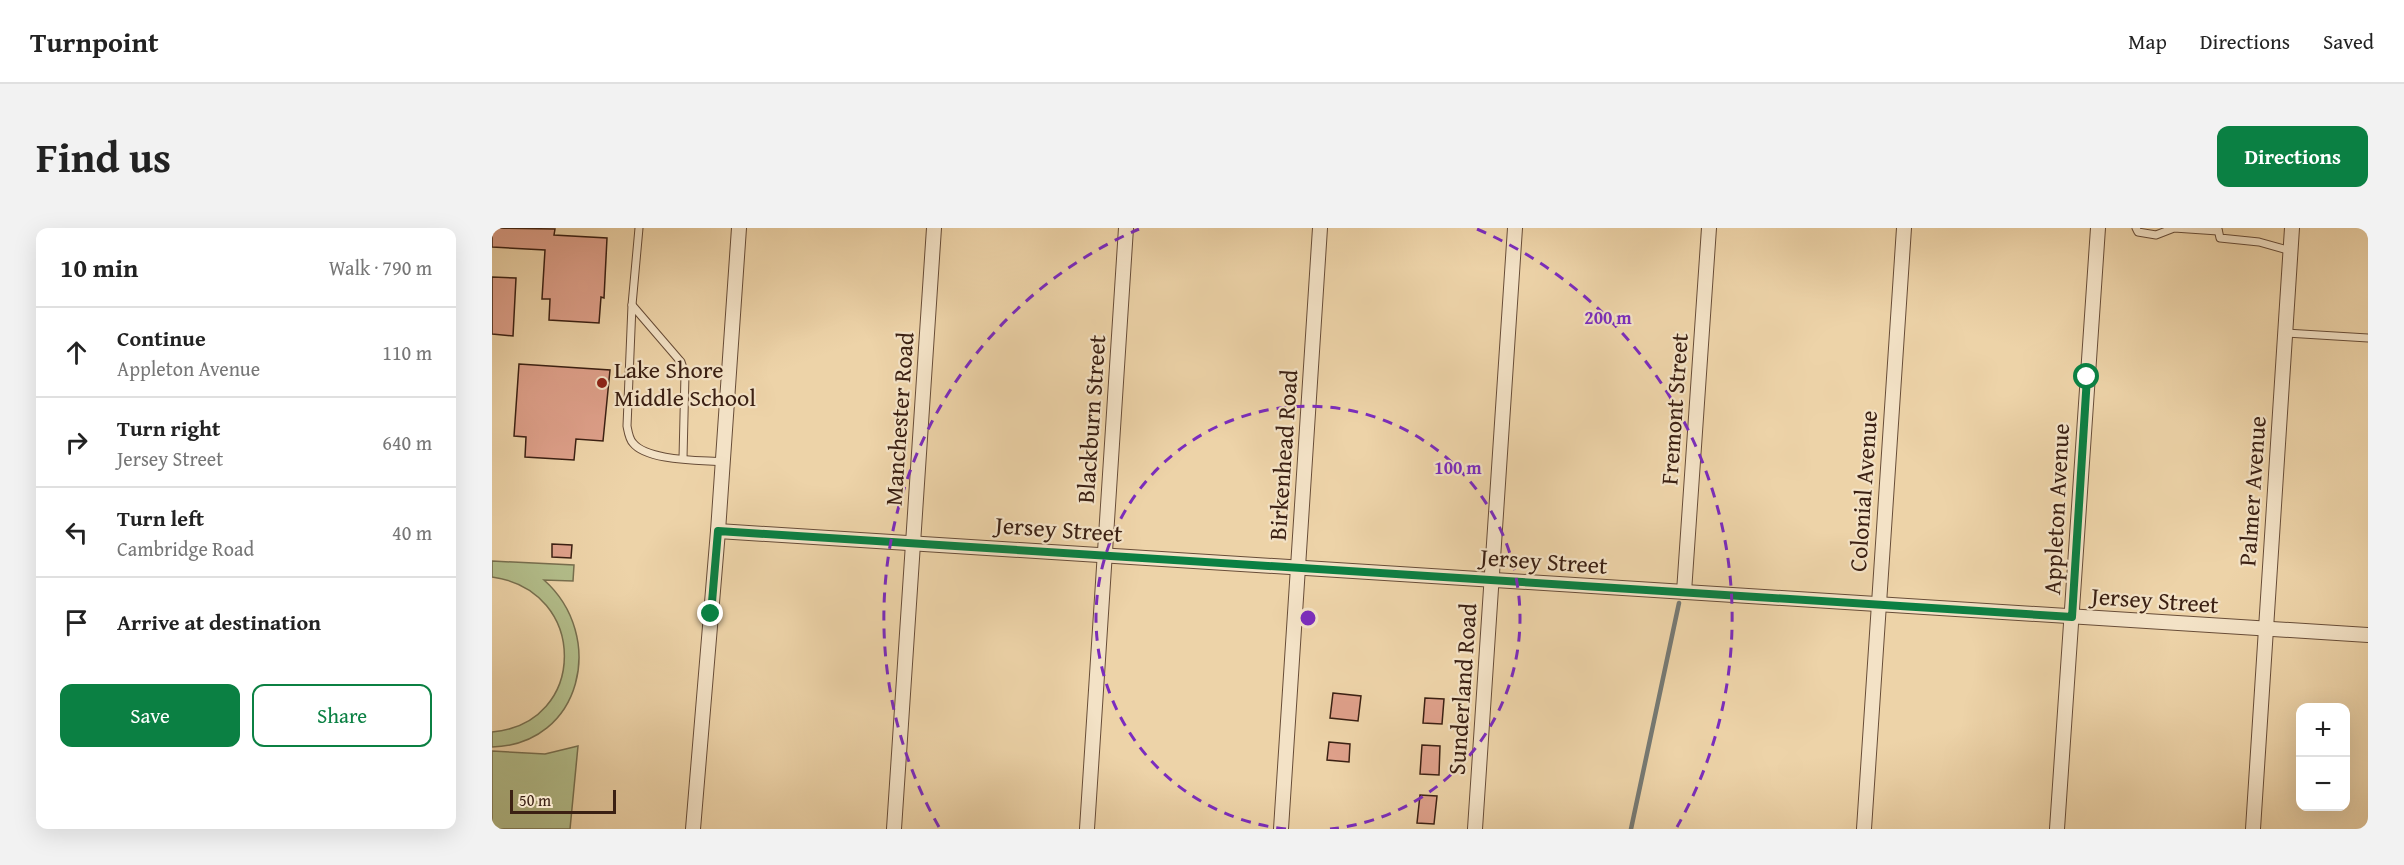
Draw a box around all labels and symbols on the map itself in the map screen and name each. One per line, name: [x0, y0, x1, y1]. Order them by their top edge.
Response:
text: 200 m: [1584, 304, 1632, 331]
street label: Manchester Road: [875, 331, 923, 507]
street label: Fremont Street: [1651, 331, 1697, 486]
street label: Blackburn Street: [1068, 333, 1114, 504]
place label: Lake Shore Middle School: [614, 352, 756, 415]
route start: [2073, 363, 2099, 389]
street label: Birkenhead Road: [1260, 368, 1306, 542]
marker: Lake Shore Middle School: [595, 376, 609, 390]
street label: Colonial Avenue: [1840, 409, 1886, 573]
street label: Palmer Avenue: [2229, 415, 2275, 567]
street label: Appleton Avenue: [2034, 422, 2078, 596]
text: 100 m: [1434, 454, 1482, 481]
street label: Jersey Street: [991, 507, 1124, 551]
street label: Jersey Street: [1476, 539, 1609, 583]
street label: Jersey Street: [2087, 578, 2220, 622]
route end: [697, 600, 723, 626]
street label: Sunderland Road: [1439, 602, 1485, 776]
centre of rings: [1298, 608, 1318, 628]
scale bar: [510, 787, 616, 814]

